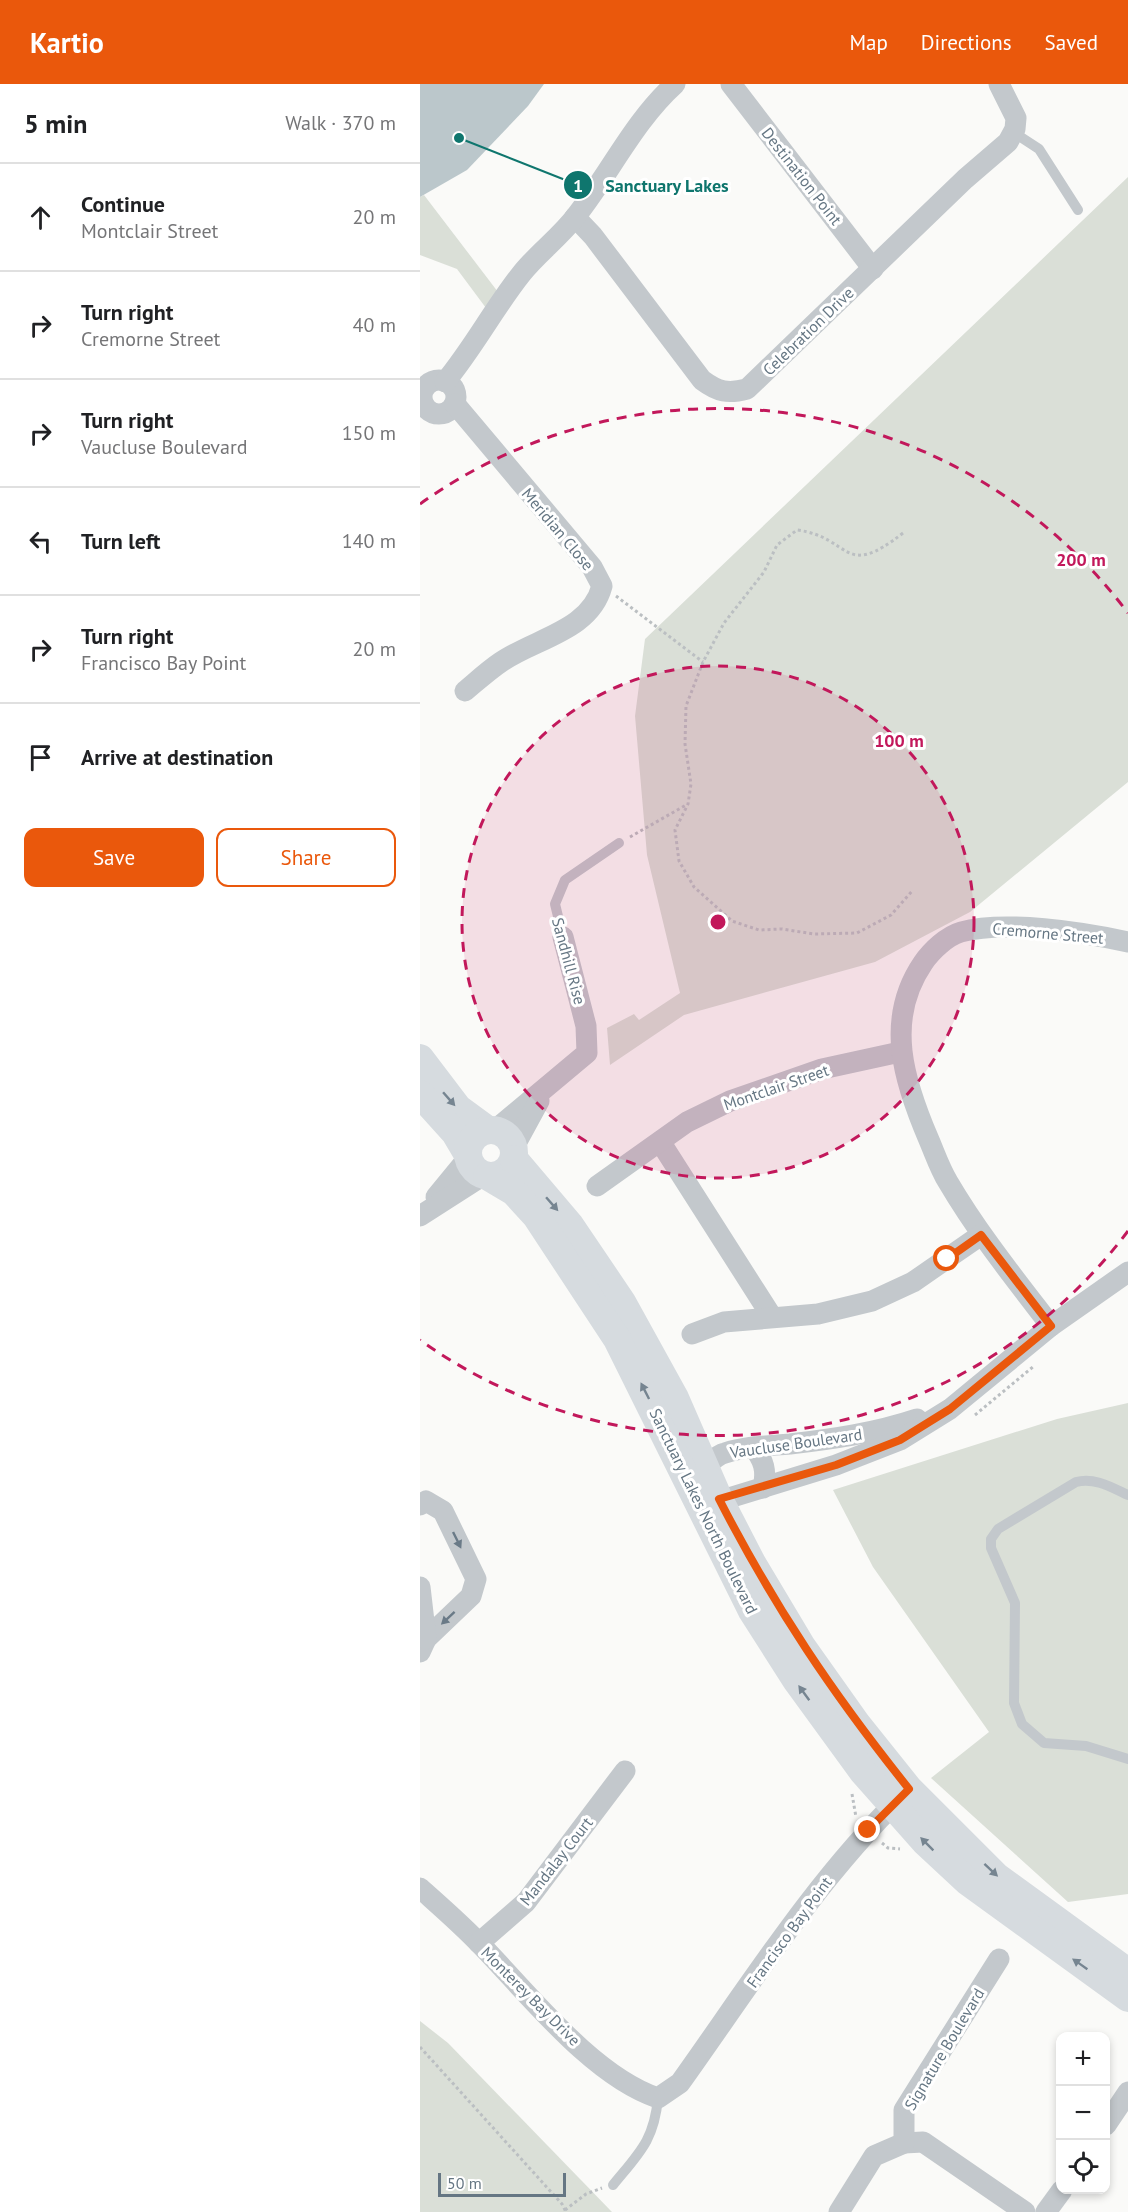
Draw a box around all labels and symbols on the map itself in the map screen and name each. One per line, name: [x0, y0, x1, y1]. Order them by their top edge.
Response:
street label: Destination Point: [758, 123, 847, 229]
callout: Sanctuary Lakes: [563, 167, 741, 203]
text: 1: [573, 174, 583, 197]
text: Sanctuary Lakes: [605, 174, 729, 197]
street label: Celebration Drive: [758, 283, 858, 379]
street label: Meridian Close: [518, 484, 598, 574]
text: 200 m: [1056, 548, 1106, 571]
text: 100 m: [874, 729, 924, 752]
centre of rings: [708, 912, 728, 932]
street label: Sandhill Rise: [548, 915, 590, 1007]
street label: Cremorne Street: [992, 918, 1105, 948]
street label: Montclair Street: [721, 1059, 832, 1114]
one-way arrow: [443, 1091, 456, 1107]
one-way arrow: [545, 1196, 558, 1211]
route start: [933, 1245, 959, 1271]
one-way arrow: [640, 1382, 650, 1400]
street label: Sanctuary Lakes North Boulevard: [646, 1405, 762, 1617]
street label: Vaucluse Boulevard: [728, 1424, 863, 1462]
one-way arrow: [452, 1531, 462, 1548]
one-way arrow: [442, 1610, 456, 1624]
one-way arrow: [799, 1685, 811, 1700]
street label: Mandalay Court: [515, 1812, 597, 1909]
route end: [854, 1816, 880, 1842]
one-way arrow: [921, 1837, 935, 1851]
one-way arrow: [983, 1863, 997, 1877]
street label: Francisco Bay Point: [742, 1872, 836, 1991]
street label: Monterey Bay Drive: [477, 1942, 585, 2050]
one-way arrow: [1073, 1958, 1089, 1970]
street label: Signature Boulevard: [900, 1984, 988, 2114]
scale bar: [438, 2170, 566, 2198]

